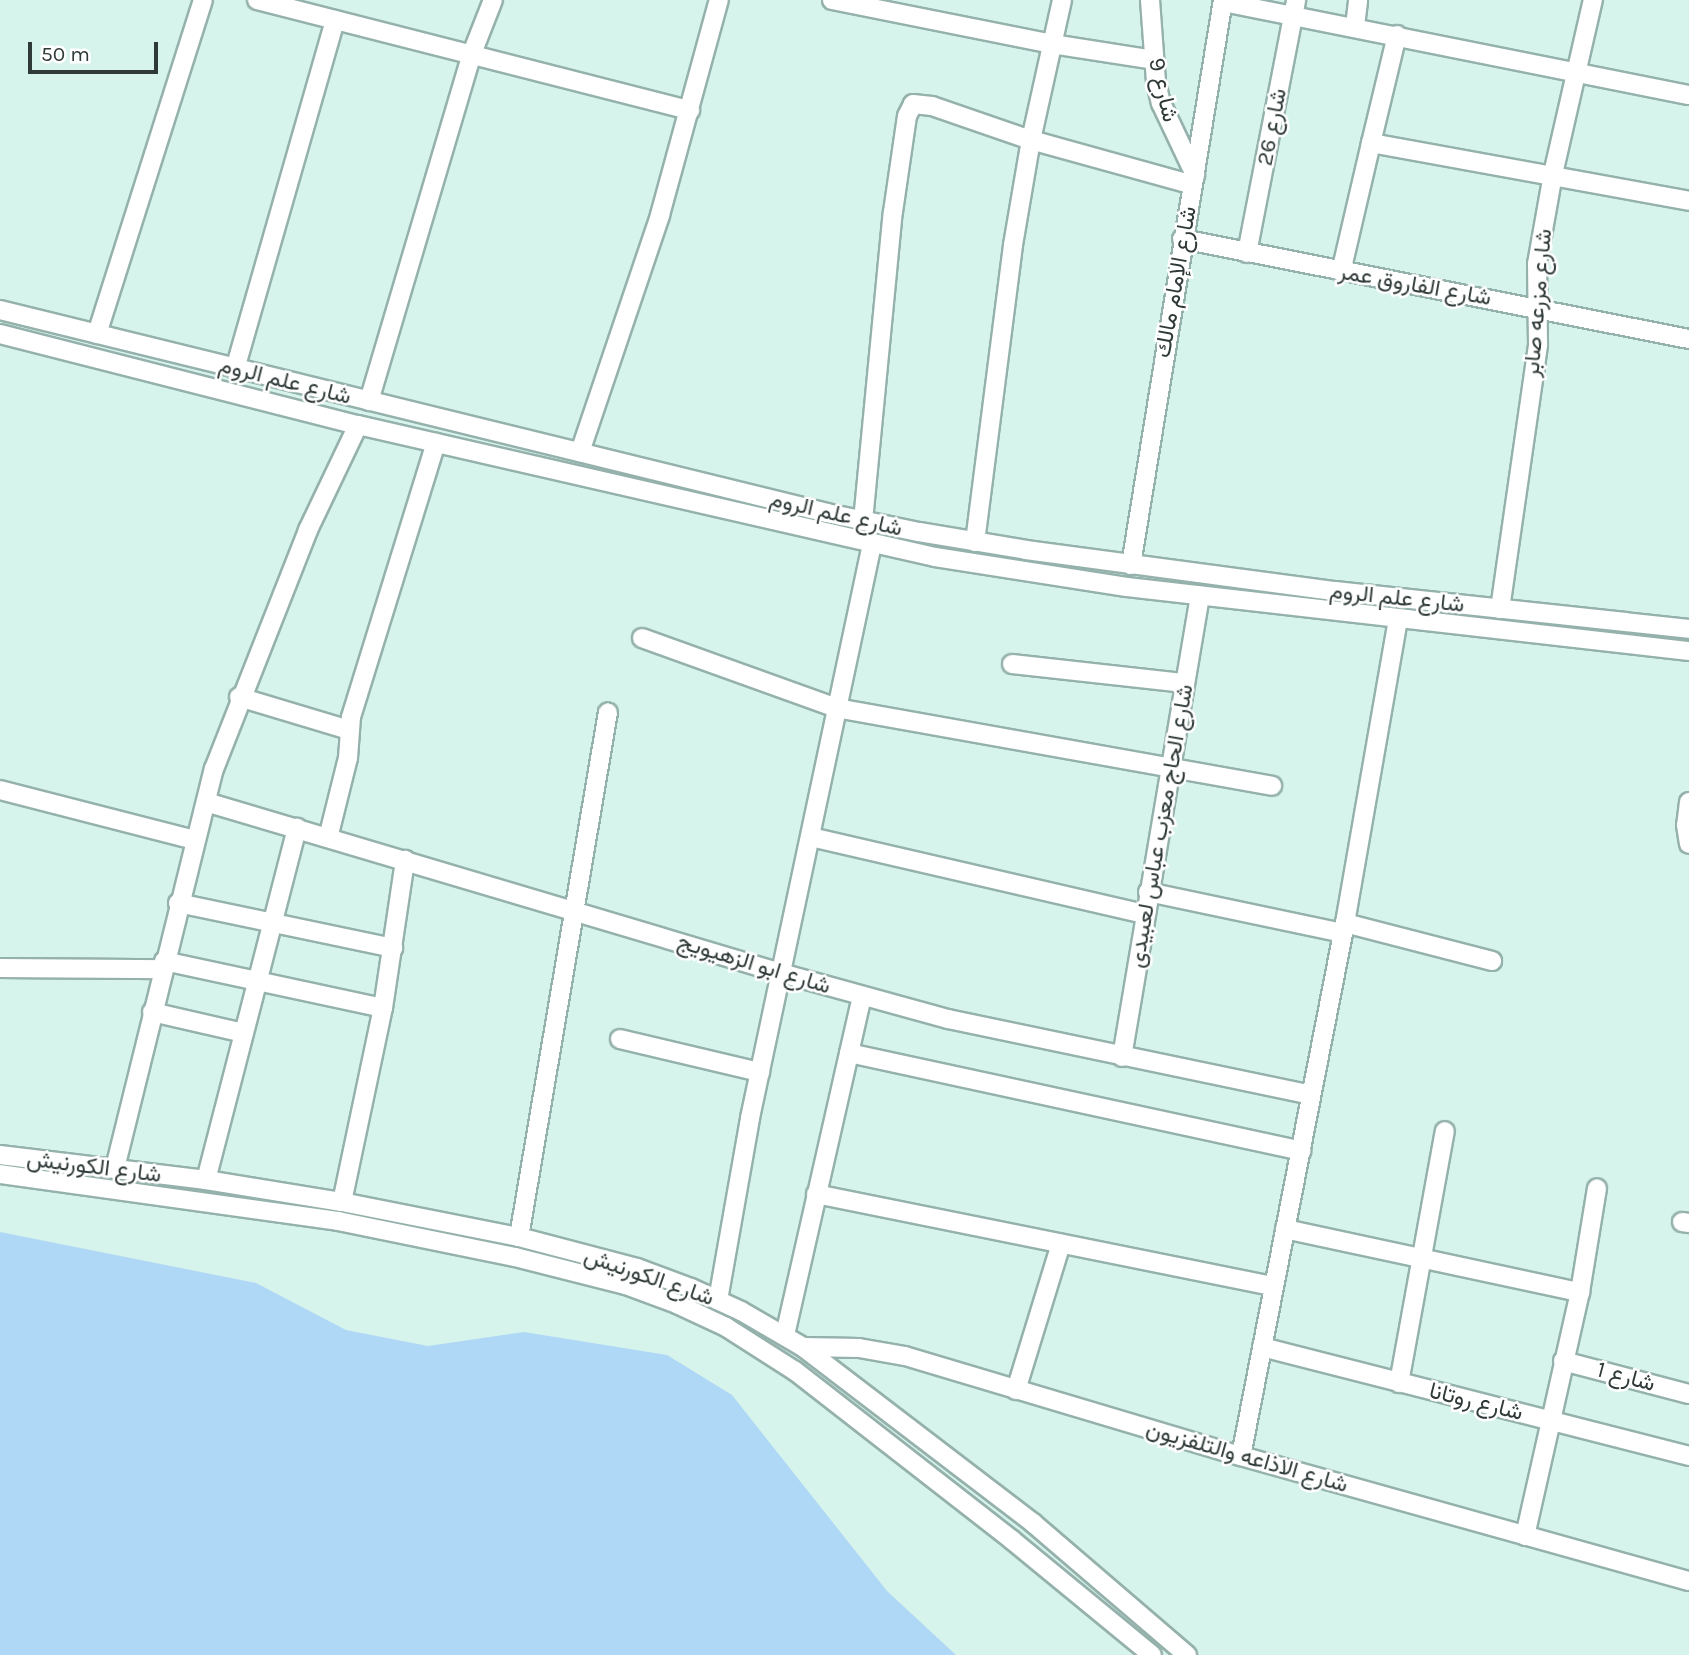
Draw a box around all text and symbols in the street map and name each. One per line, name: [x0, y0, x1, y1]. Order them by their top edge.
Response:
scale bar: [32, 28, 161, 72]
text: 50 m: [41, 42, 90, 66]
street label: شارع 9: [1142, 55, 1184, 125]
street label: شارع 26: [1251, 86, 1293, 168]
street label: شارع الإمام مالك: [1149, 204, 1203, 360]
street label: شارع مزرعه صابر: [1518, 228, 1558, 378]
street label: شارع الفاروق عمر: [1337, 258, 1493, 312]
street label: شارع علم الروم: [216, 351, 354, 411]
street label: شارع علم الروم: [767, 485, 905, 543]
street label: شارع علم الروم: [1328, 577, 1466, 619]
street label: شارع الحاج معزب عباس لعبيدى: [1122, 682, 1200, 970]
street label: شارع ابو الزهيويج: [674, 928, 834, 1000]
street label: شارع الكورنيش: [25, 1145, 163, 1189]
street label: شارع الكورنيش: [581, 1242, 717, 1312]
street label: شارع 1: [1594, 1356, 1658, 1398]
street label: شارع روتانا: [1426, 1377, 1526, 1427]
street label: شارع الاذاعه والتلفزيون: [1143, 1415, 1351, 1499]

